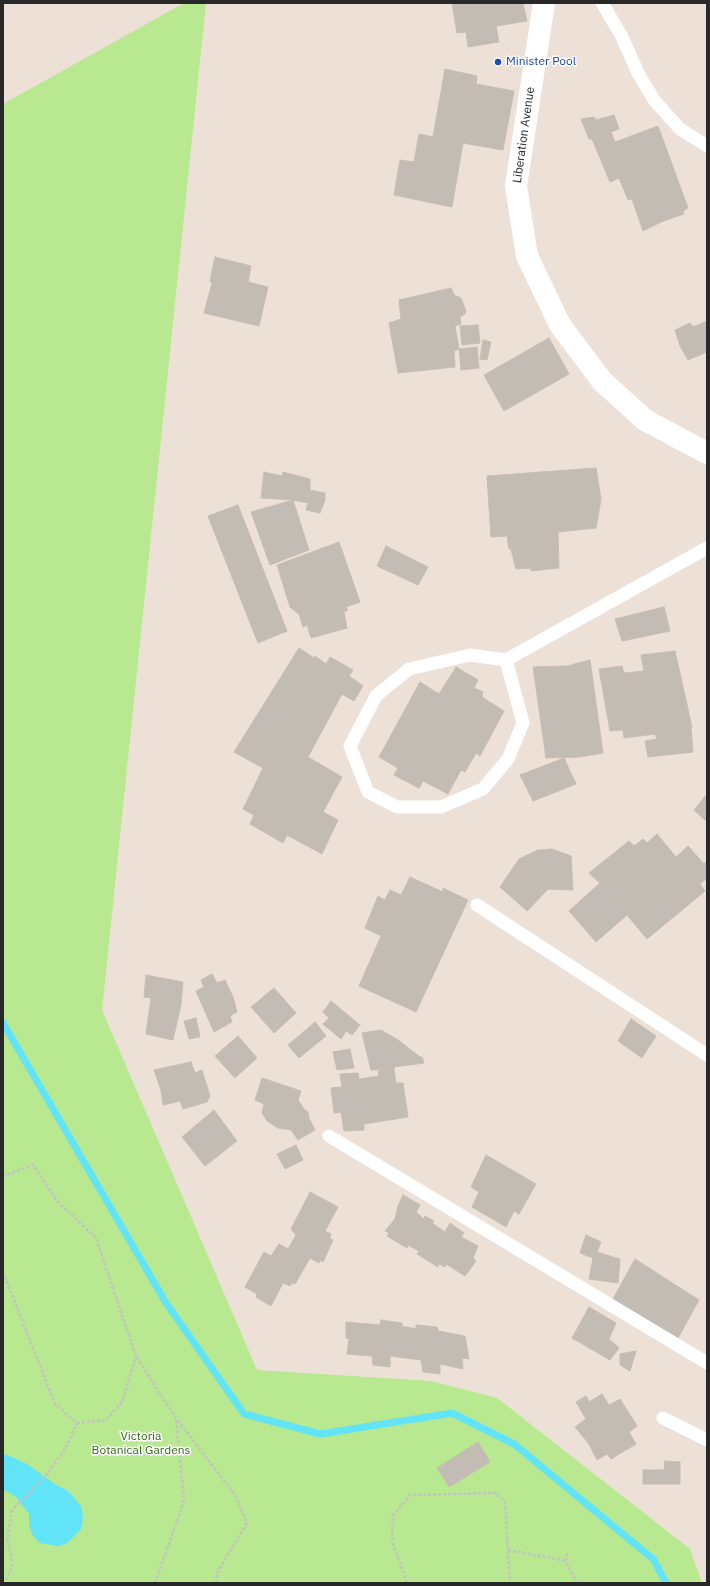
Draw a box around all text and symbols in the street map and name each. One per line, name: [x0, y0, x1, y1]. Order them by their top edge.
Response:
place label: Minister Pool: [506, 55, 576, 69]
marker: Minister Pool: [493, 57, 503, 67]
street label: Liberation Avenue: [510, 86, 538, 184]
park label: Victoria Botanical Gardens: [92, 1430, 190, 1458]

